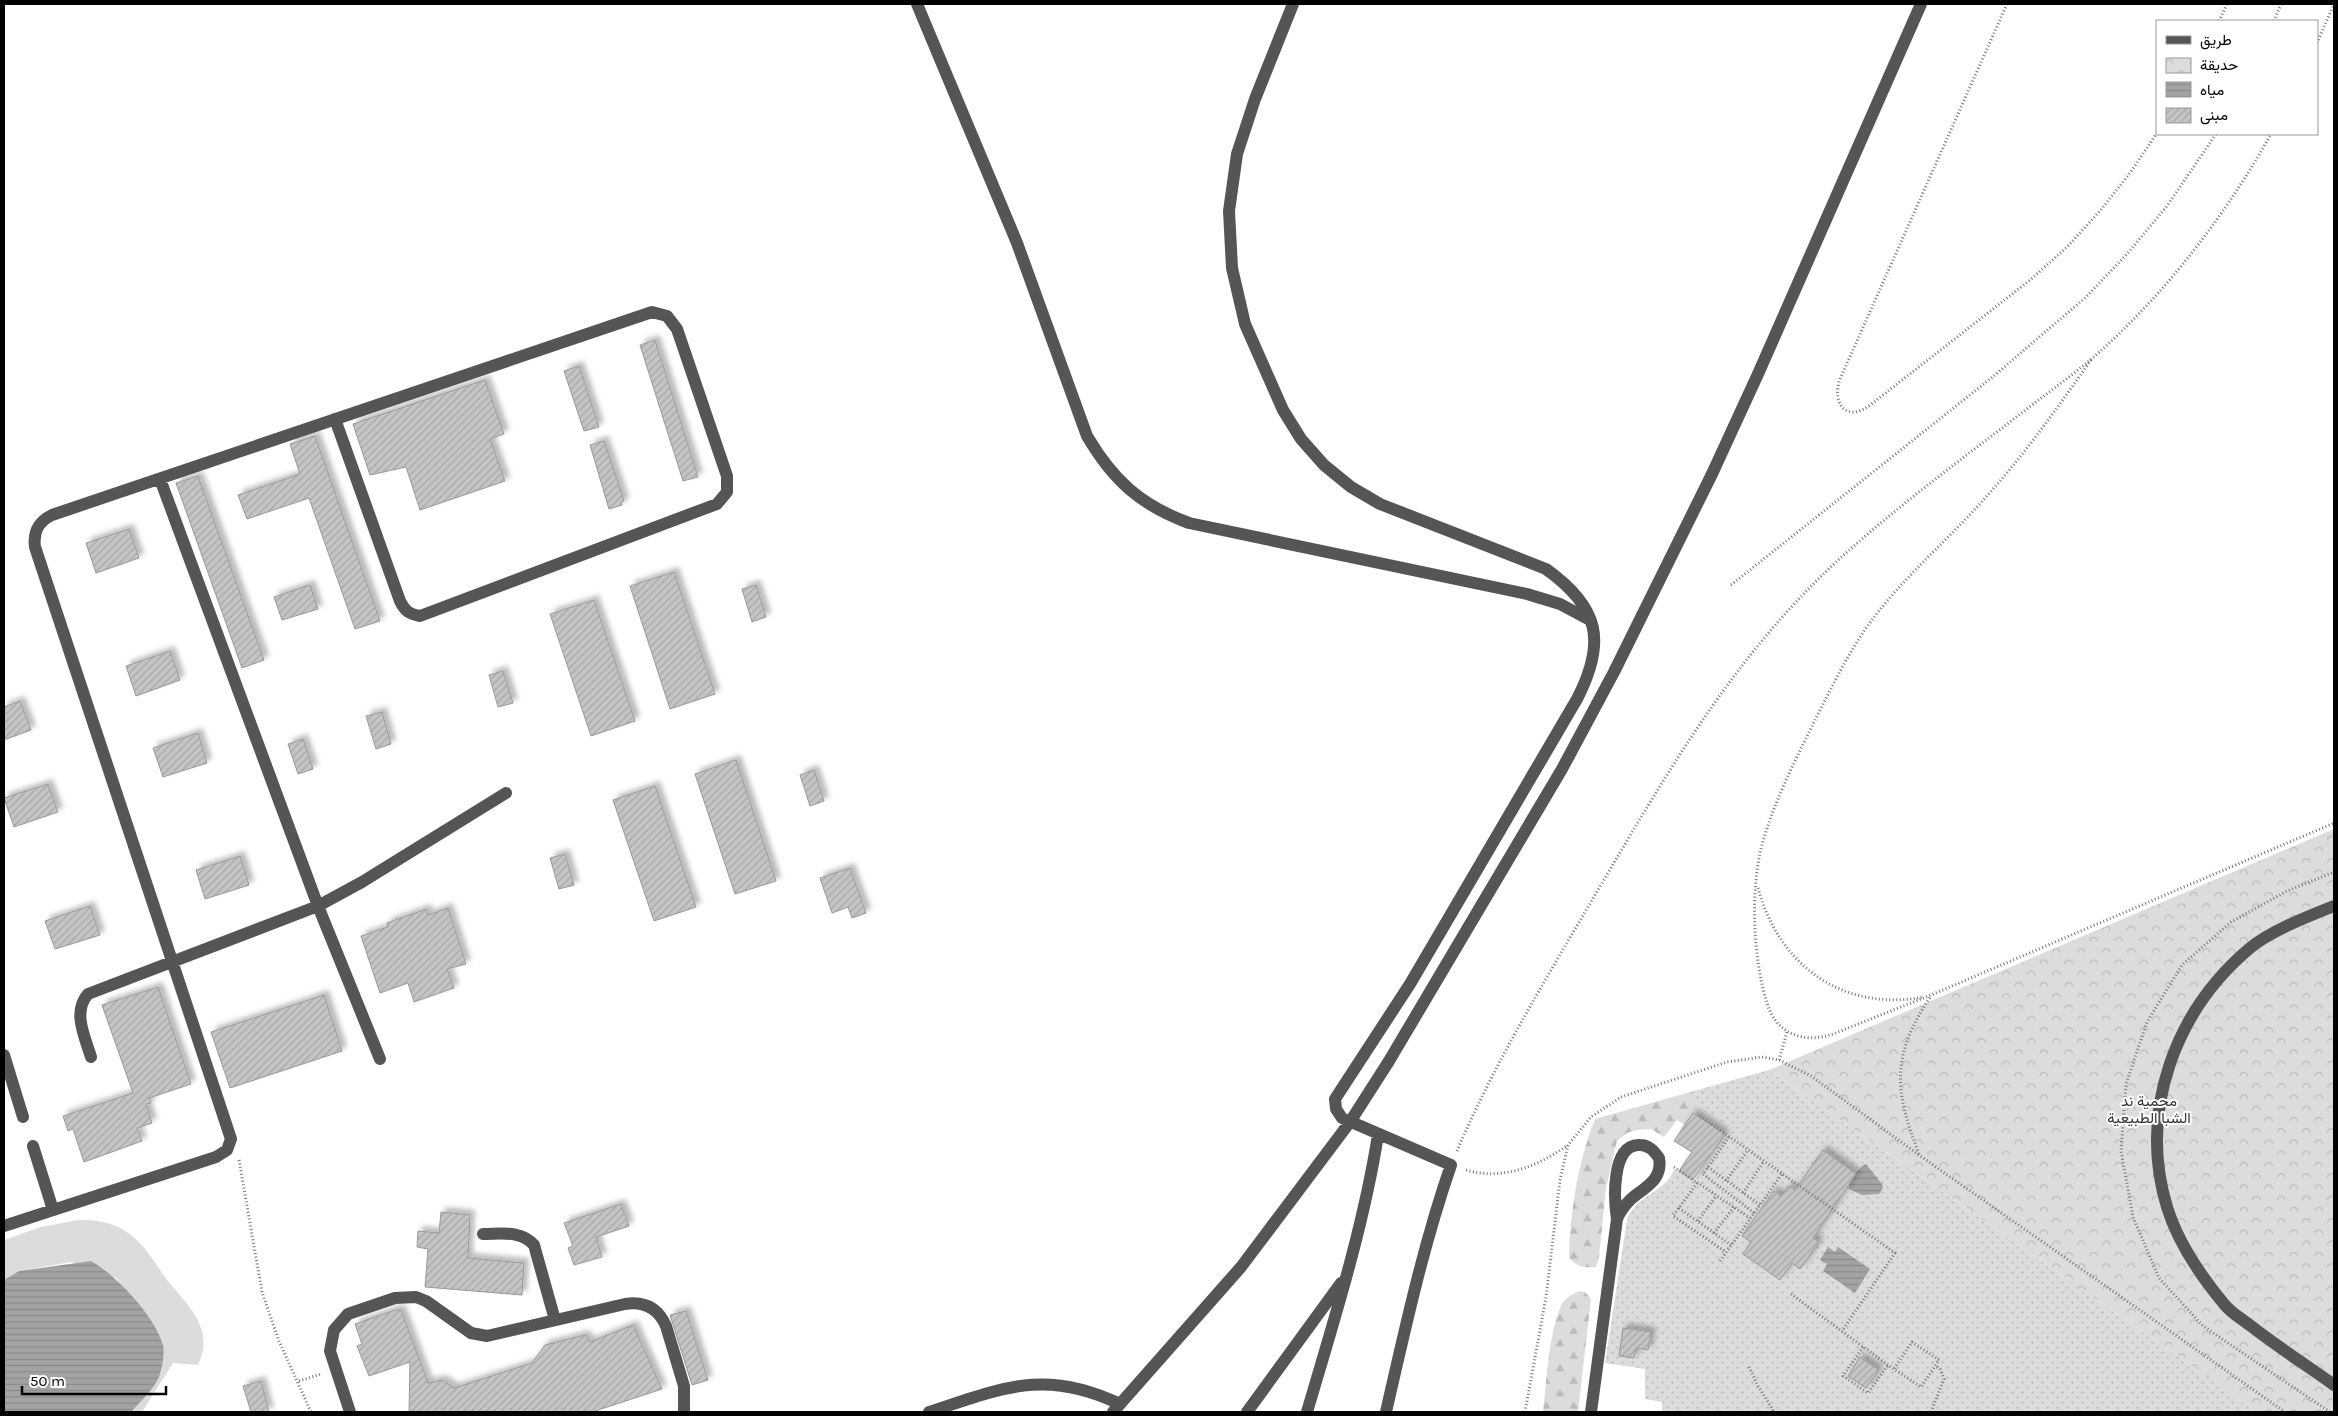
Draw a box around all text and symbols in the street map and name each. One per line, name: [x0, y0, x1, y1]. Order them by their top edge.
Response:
legend: [2156, 20, 2318, 135]
text: طريق: [2200, 31, 2232, 50]
text: حديقة: [2200, 56, 2238, 74]
text: مياه: [2200, 81, 2224, 99]
text: مبنى: [2200, 106, 2228, 125]
park label: محمية ند الشبا الطبيعية: [2107, 1092, 2191, 1127]
scale bar: [22, 1364, 166, 1396]
text: 50 m: [30, 1372, 65, 1390]

